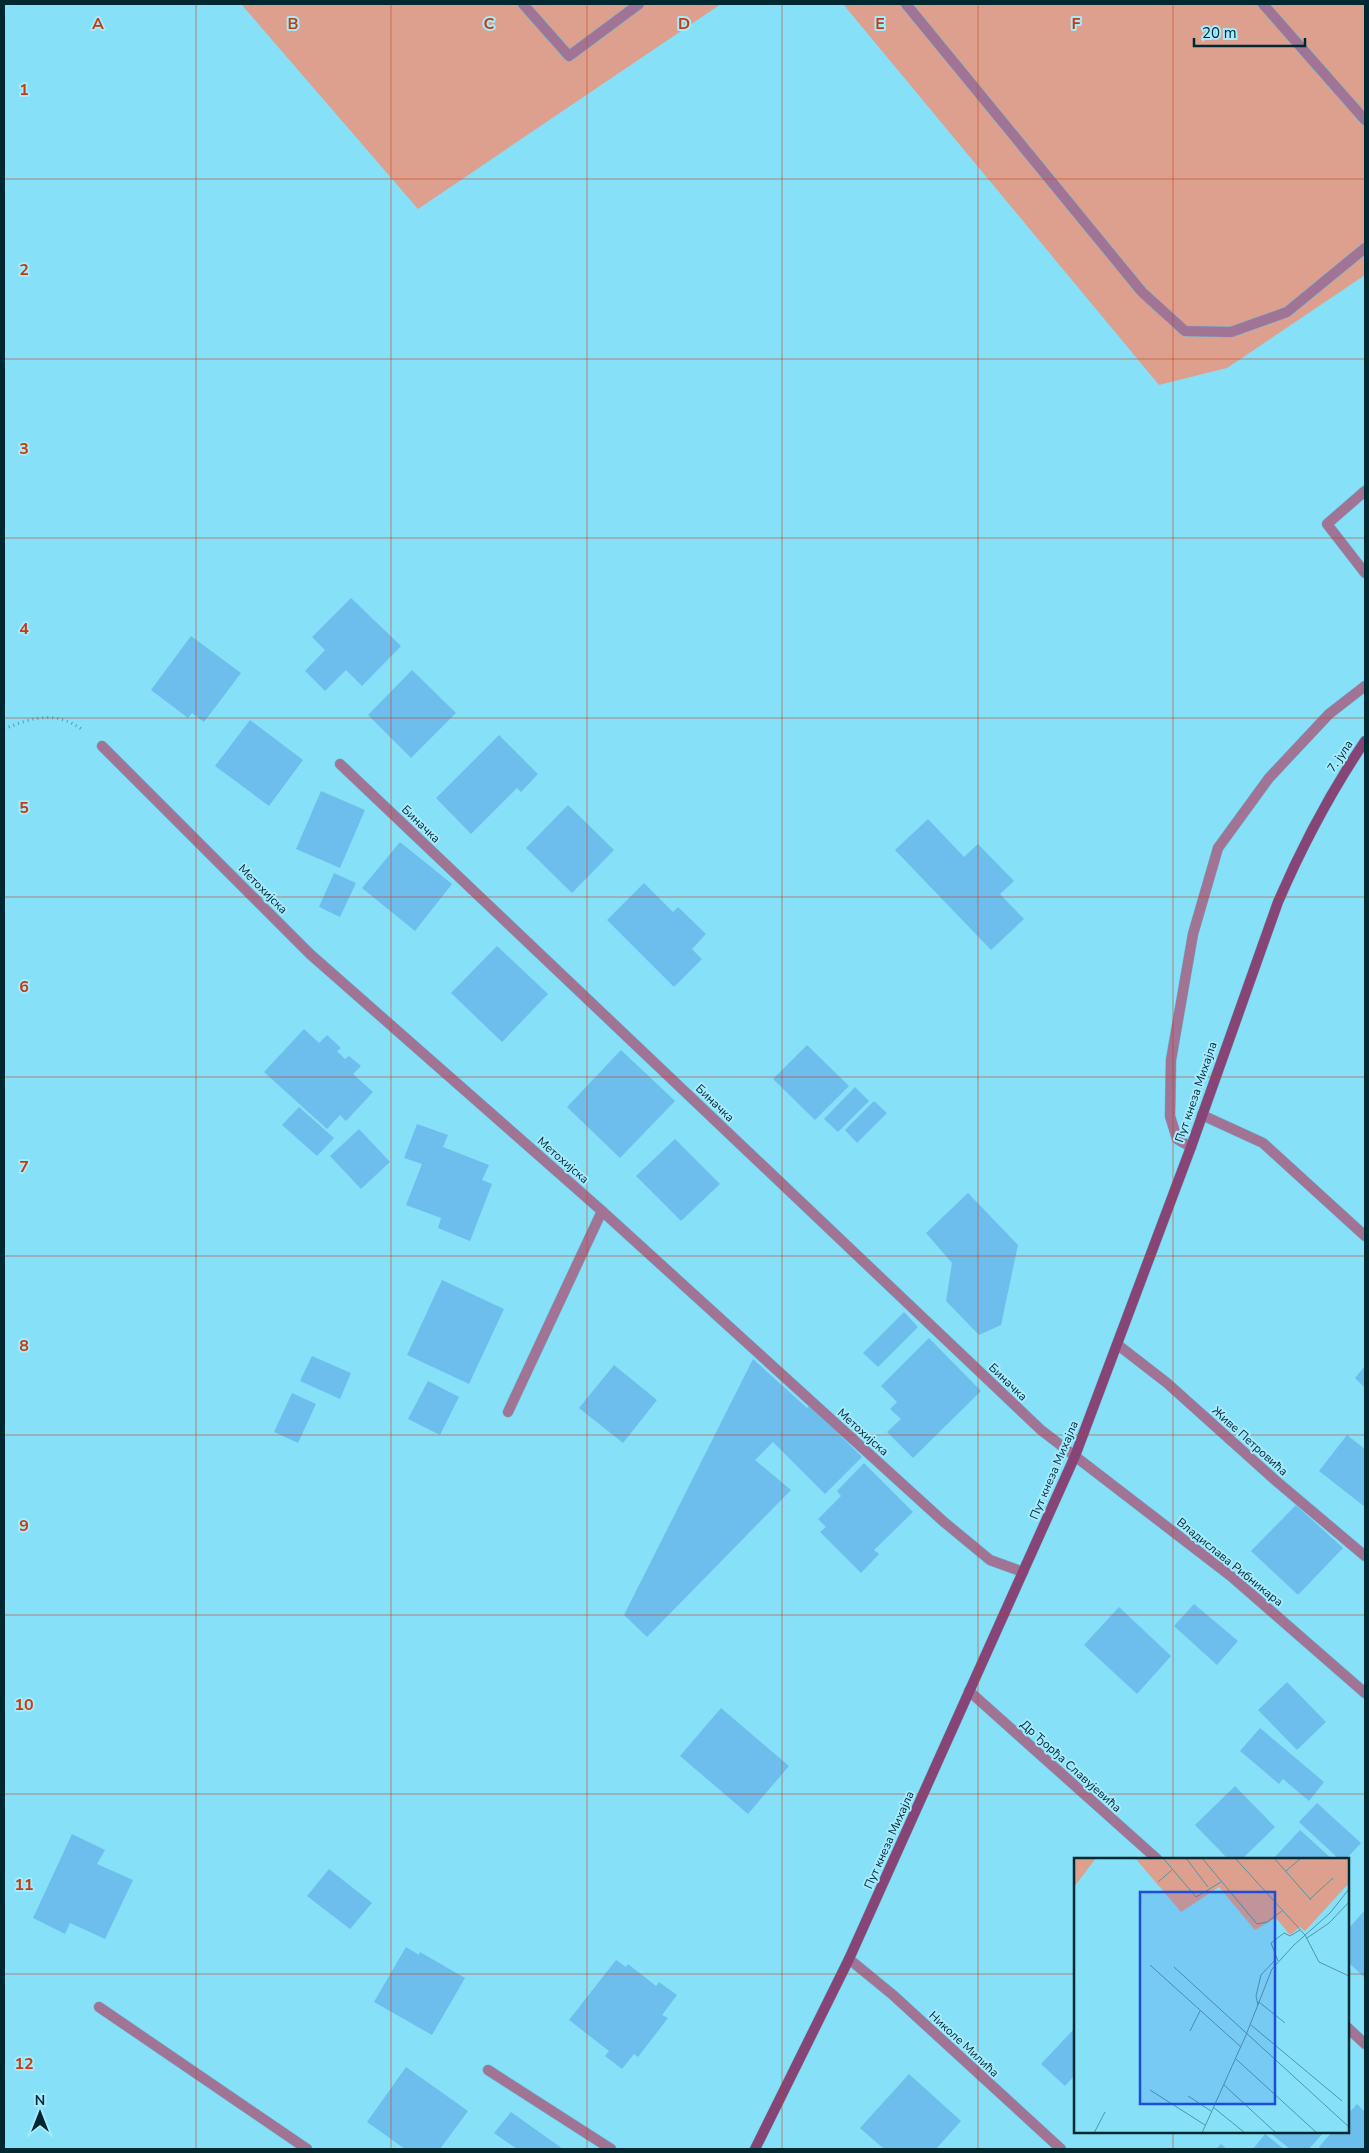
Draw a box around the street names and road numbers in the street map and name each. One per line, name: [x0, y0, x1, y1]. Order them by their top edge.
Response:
street label: 7. јула: [1324, 737, 1356, 775]
street label: Биначка: [398, 802, 444, 846]
street label: Метохијска: [235, 861, 291, 917]
street label: Пут кнеза Михајла: [1171, 1039, 1221, 1145]
street label: Биначка: [692, 1081, 738, 1125]
street label: Метохијска: [534, 1133, 592, 1187]
street label: Биначка: [985, 1360, 1031, 1404]
street label: Живе Петровића: [1209, 1403, 1291, 1479]
street label: Метохијска: [834, 1405, 892, 1459]
street label: Пут кнеза Михајла: [1026, 1418, 1082, 1522]
street label: Владислава Рибникара: [1174, 1514, 1286, 1610]
street label: Др Ђорђа Славујевића: [1017, 1716, 1125, 1816]
street label: Пут кнеза Михајла: [860, 1789, 918, 1891]
street label: Николе Милића: [926, 2007, 1002, 2081]

